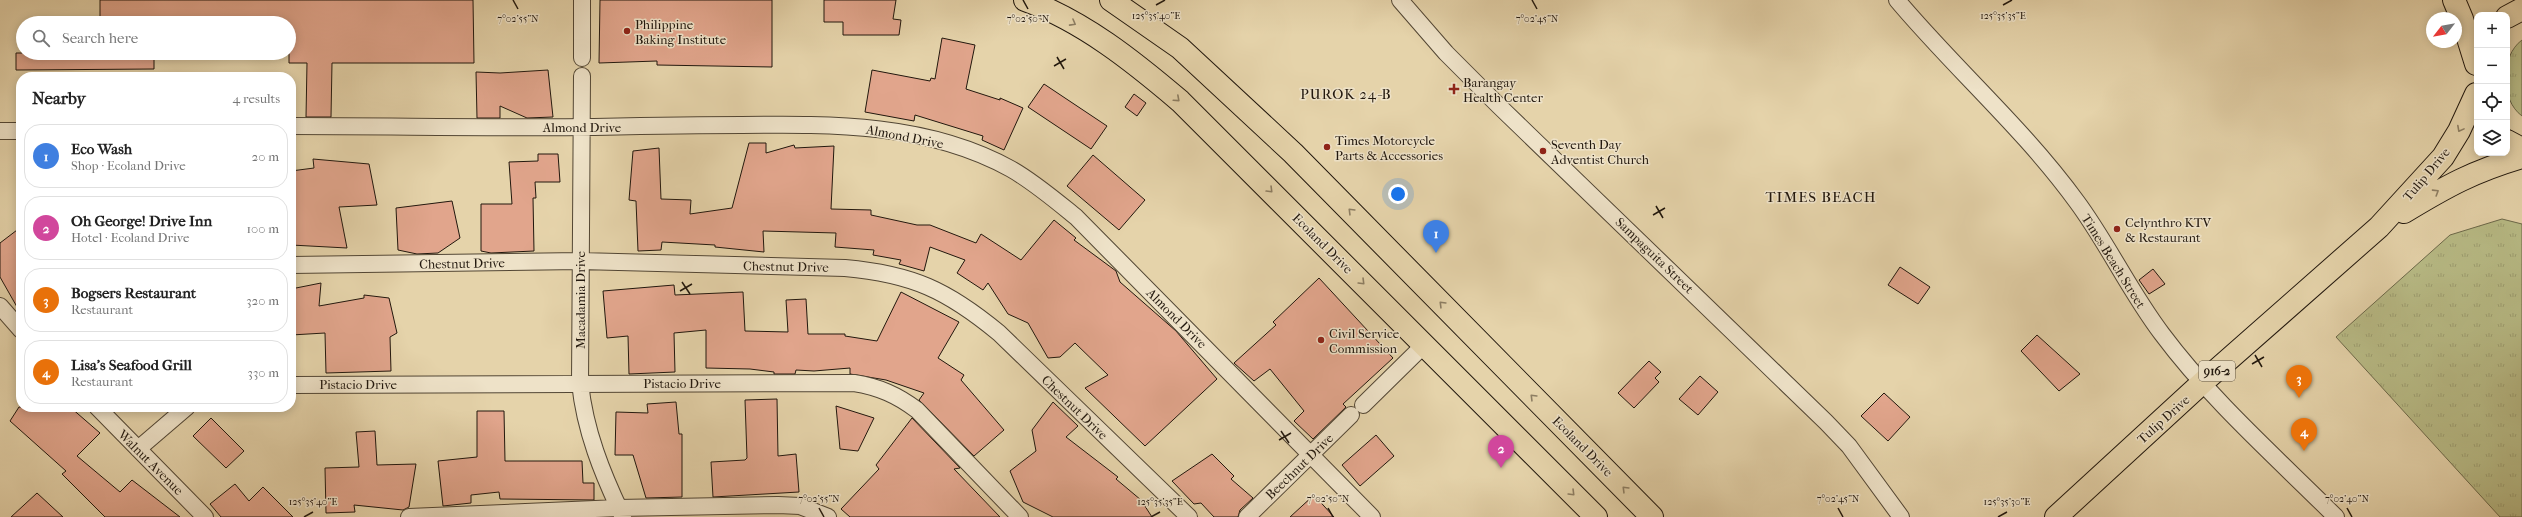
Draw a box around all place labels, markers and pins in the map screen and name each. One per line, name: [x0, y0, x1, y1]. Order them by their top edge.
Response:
place label: Philippine Baking Institute: [635, 17, 727, 47]
marker: Philippine Baking Institute: [622, 26, 632, 36]
place label: Barangay Health Center: [1463, 75, 1544, 105]
marker: Barangay Health Center: [1448, 83, 1460, 95]
place label: Times Motorcycle Parts & Accessories: [1335, 133, 1443, 163]
place label: Seventh Day Adventist Church: [1550, 137, 1650, 167]
marker: Times Motorcycle Parts & Accessories: [1322, 142, 1332, 152]
marker: Seventh Day Adventist Church: [1538, 146, 1548, 156]
place label: Celynthro KTV & Restaurant: [2125, 215, 2212, 245]
pin: 1: [1423, 220, 1449, 253]
marker: Celynthro KTV & Restaurant: [2112, 224, 2122, 234]
place label: Civil Service Commission: [1329, 326, 1400, 356]
marker: Civil Service Commission: [1316, 335, 1326, 345]
pin: 3: [2286, 365, 2312, 398]
pin: 4: [2291, 418, 2317, 451]
pin: 2: [1488, 435, 1514, 468]

